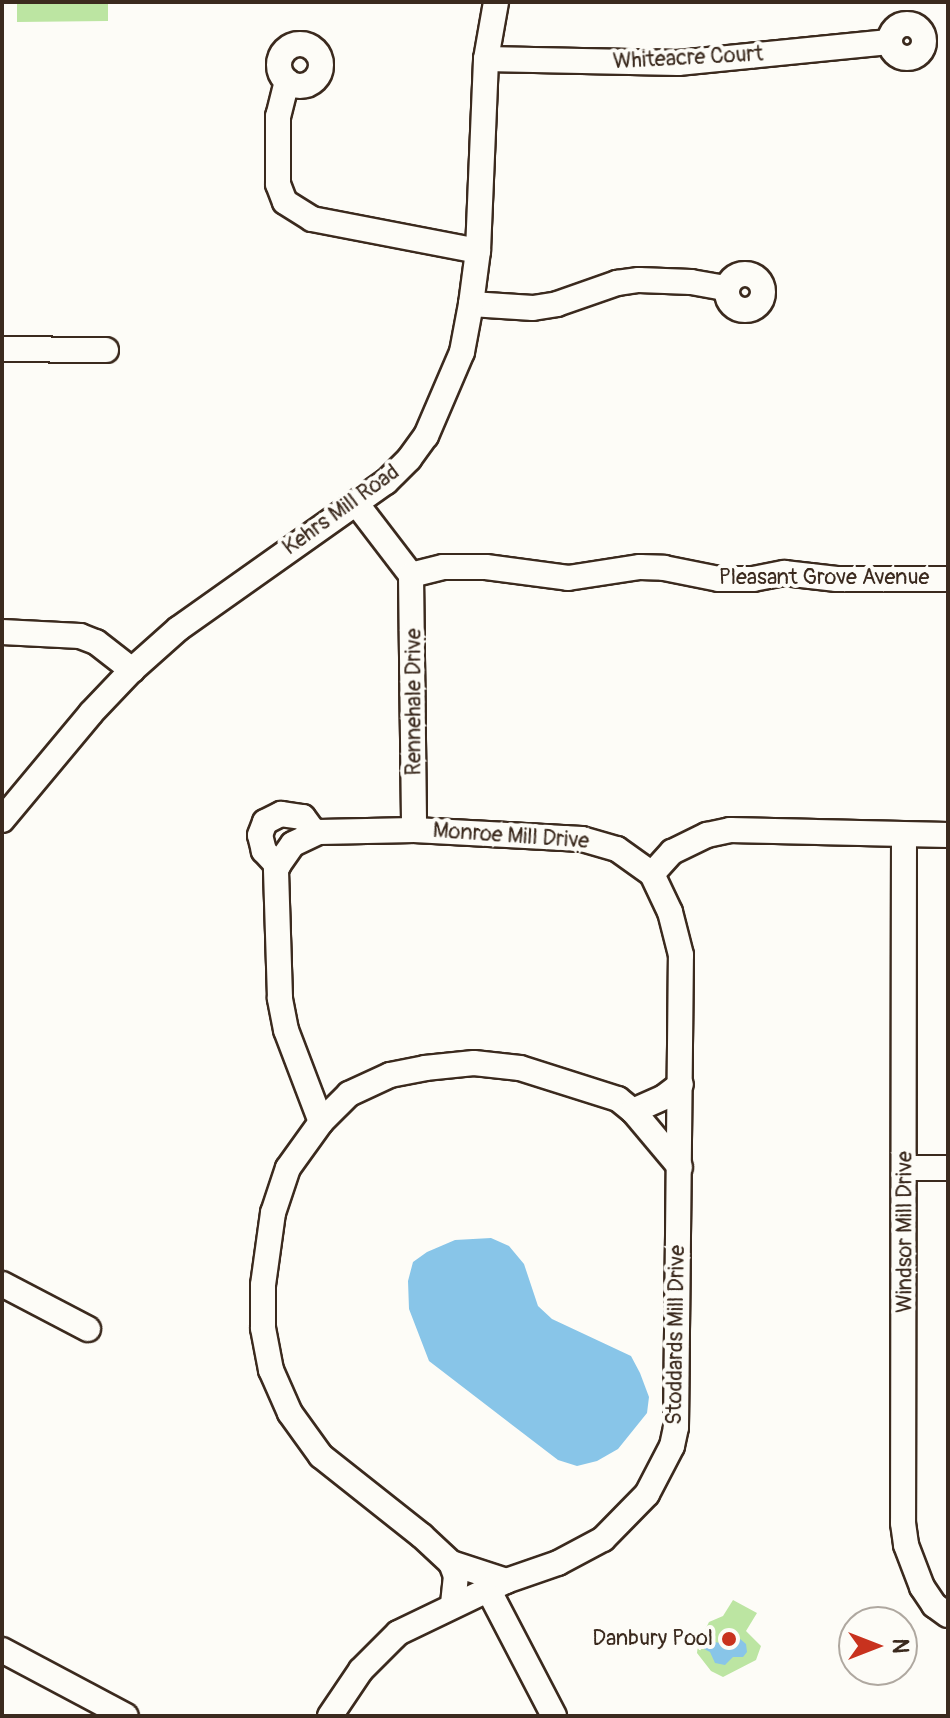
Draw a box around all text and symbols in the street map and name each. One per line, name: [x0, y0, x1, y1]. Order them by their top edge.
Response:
street label: Whiteacre Court: [612, 41, 764, 75]
street label: Kehrs Mill Road: [278, 459, 404, 561]
street label: Pleasant Grove Avenue: [719, 565, 929, 591]
street label: Rennehale Drive: [401, 628, 427, 776]
street label: Monroe Mill Drive: [432, 817, 590, 855]
street label: Windsor Mill Drive: [892, 1151, 918, 1313]
street label: Stoddards Mill Drive: [661, 1245, 691, 1425]
north arrow: [838, 1606, 918, 1686]
place label: Danbury Pool: [592, 1626, 713, 1652]
marker: Danbury Pool: [720, 1630, 738, 1648]
text: N: [886, 1639, 914, 1653]

